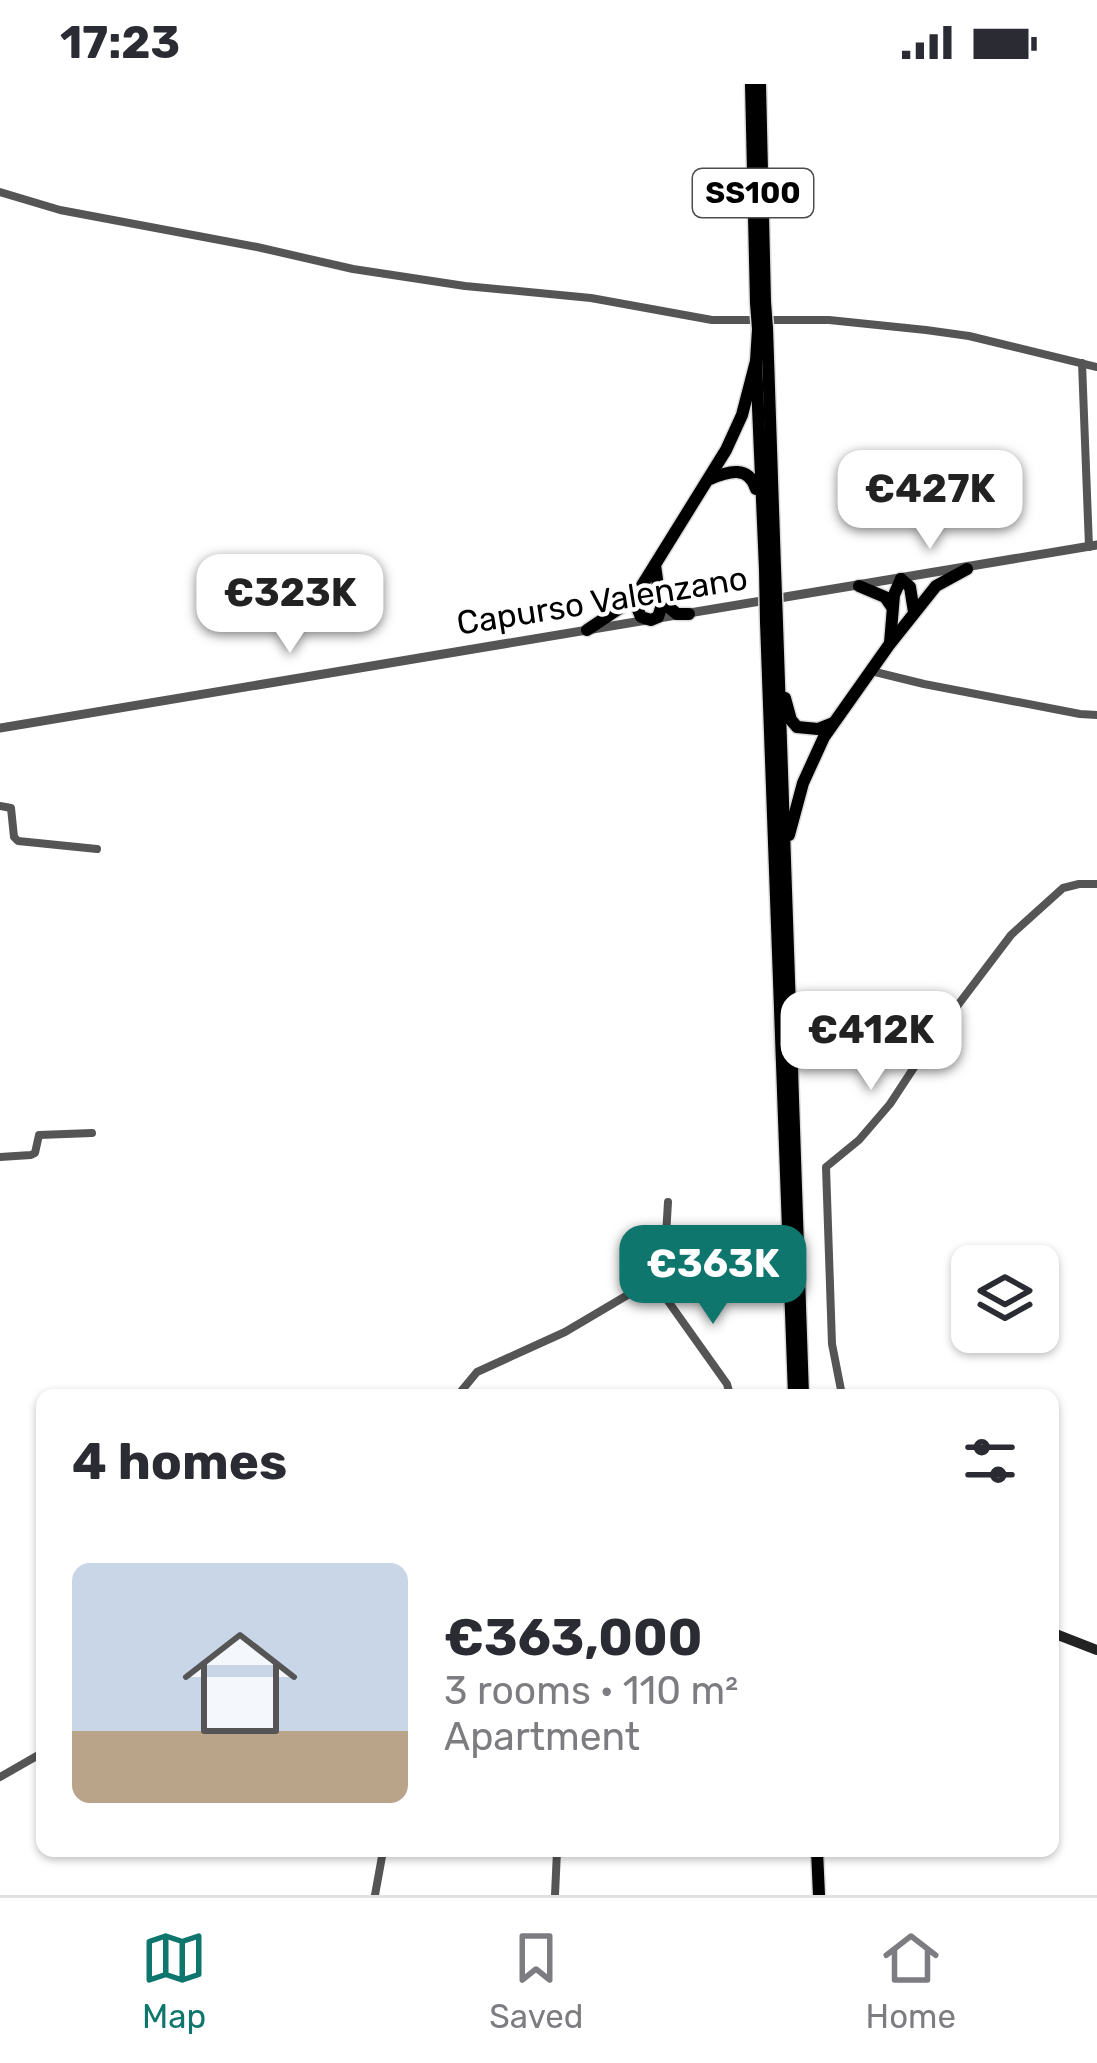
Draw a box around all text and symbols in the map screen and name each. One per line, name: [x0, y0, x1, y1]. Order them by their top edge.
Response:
text: 17:23: [60, 16, 180, 69]
road number: SS100: [693, 169, 813, 217]
pin: €427K: [846, 450, 1014, 552]
text: €427K: [865, 466, 995, 512]
pin: €323K: [206, 554, 374, 656]
street label: Capurso Valenzano: [454, 558, 750, 643]
text: €323K: [223, 570, 357, 616]
pin: €412K: [787, 991, 955, 1093]
text: €412K: [808, 1007, 934, 1053]
pin: €363K: [629, 1225, 797, 1327]
text: €363K: [646, 1241, 780, 1287]
map controls: [951, 1245, 1059, 1353]
button: layers: [951, 1245, 1059, 1353]
icon: filters: [957, 1428, 1023, 1494]
text: 4 homes: [72, 1431, 287, 1492]
text: €363,000: [444, 1607, 702, 1668]
icon: home: [168, 1611, 312, 1755]
text: 3 rooms · 110 m²: [444, 1668, 738, 1714]
text: Apartment: [444, 1714, 640, 1760]
tab: Map: [141, 1925, 207, 2036]
tab: Saved: [489, 1925, 583, 2036]
tab: Home: [866, 1925, 956, 2036]

